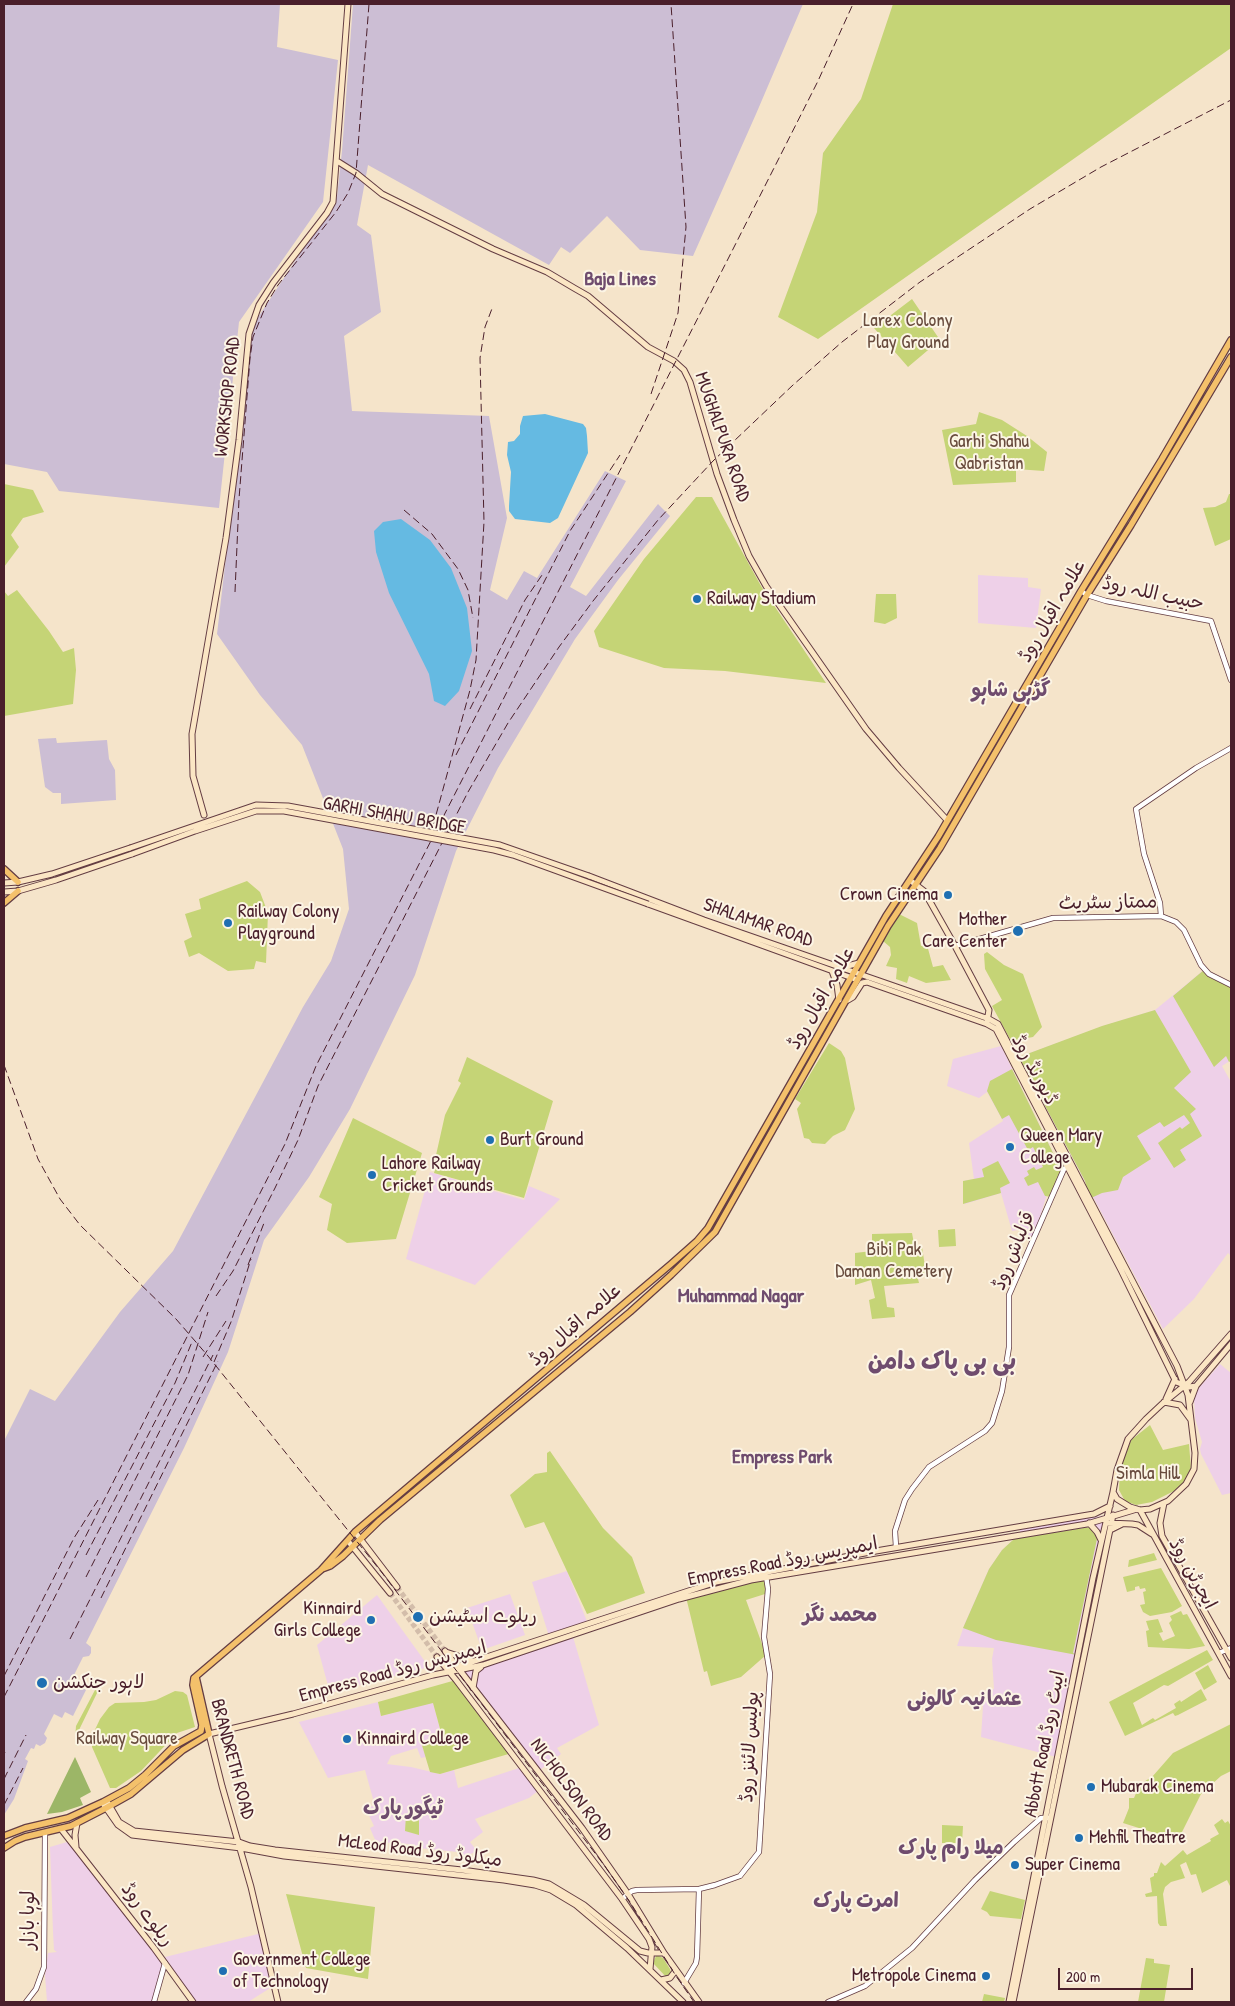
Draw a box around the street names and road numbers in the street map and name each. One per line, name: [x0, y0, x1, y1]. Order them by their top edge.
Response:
street label: WORKSHOP ROAD: [210, 336, 246, 458]
street label: MUGHALPURA ROAD: [689, 369, 755, 505]
street label: علامہ اقبال روڈ: [1014, 555, 1092, 667]
street label: حبیب اللہ روڈ: [1100, 572, 1206, 616]
street label: GARHI SHAHU BRIDGE: [321, 792, 467, 840]
street label: ممتاز سٹریٹ: [1059, 891, 1157, 915]
street label: SHALAMAR ROAD: [700, 894, 816, 952]
street label: علامہ اقبال روڈ: [783, 942, 861, 1054]
street label: ڈیورنڈ روڈ: [1006, 1031, 1062, 1109]
street label: قزلباش روڈ: [988, 1208, 1040, 1294]
street label: علامہ اقبال روڈ: [525, 1278, 627, 1372]
street label: Empress Road ایمپریس روڈ: [686, 1532, 880, 1592]
street label: ایجرٹن روڈ: [1163, 1534, 1221, 1614]
street label: Empress Road ایمپریس روڈ: [297, 1636, 489, 1708]
street label: Abbott Road ایبٹ روڈ: [1020, 1669, 1070, 1819]
street label: پولیس لائنز روڈ: [736, 1691, 764, 1803]
street label: BRANDRETH ROAD: [205, 1696, 259, 1822]
street label: NICHOLSON ROAD: [525, 1734, 617, 1846]
street label: McLeod Road میکلوڈ روڈ: [337, 1830, 503, 1872]
street label: ریلوے روڈ: [116, 1879, 178, 1951]
street label: لوہا بازار: [18, 1890, 40, 1950]

